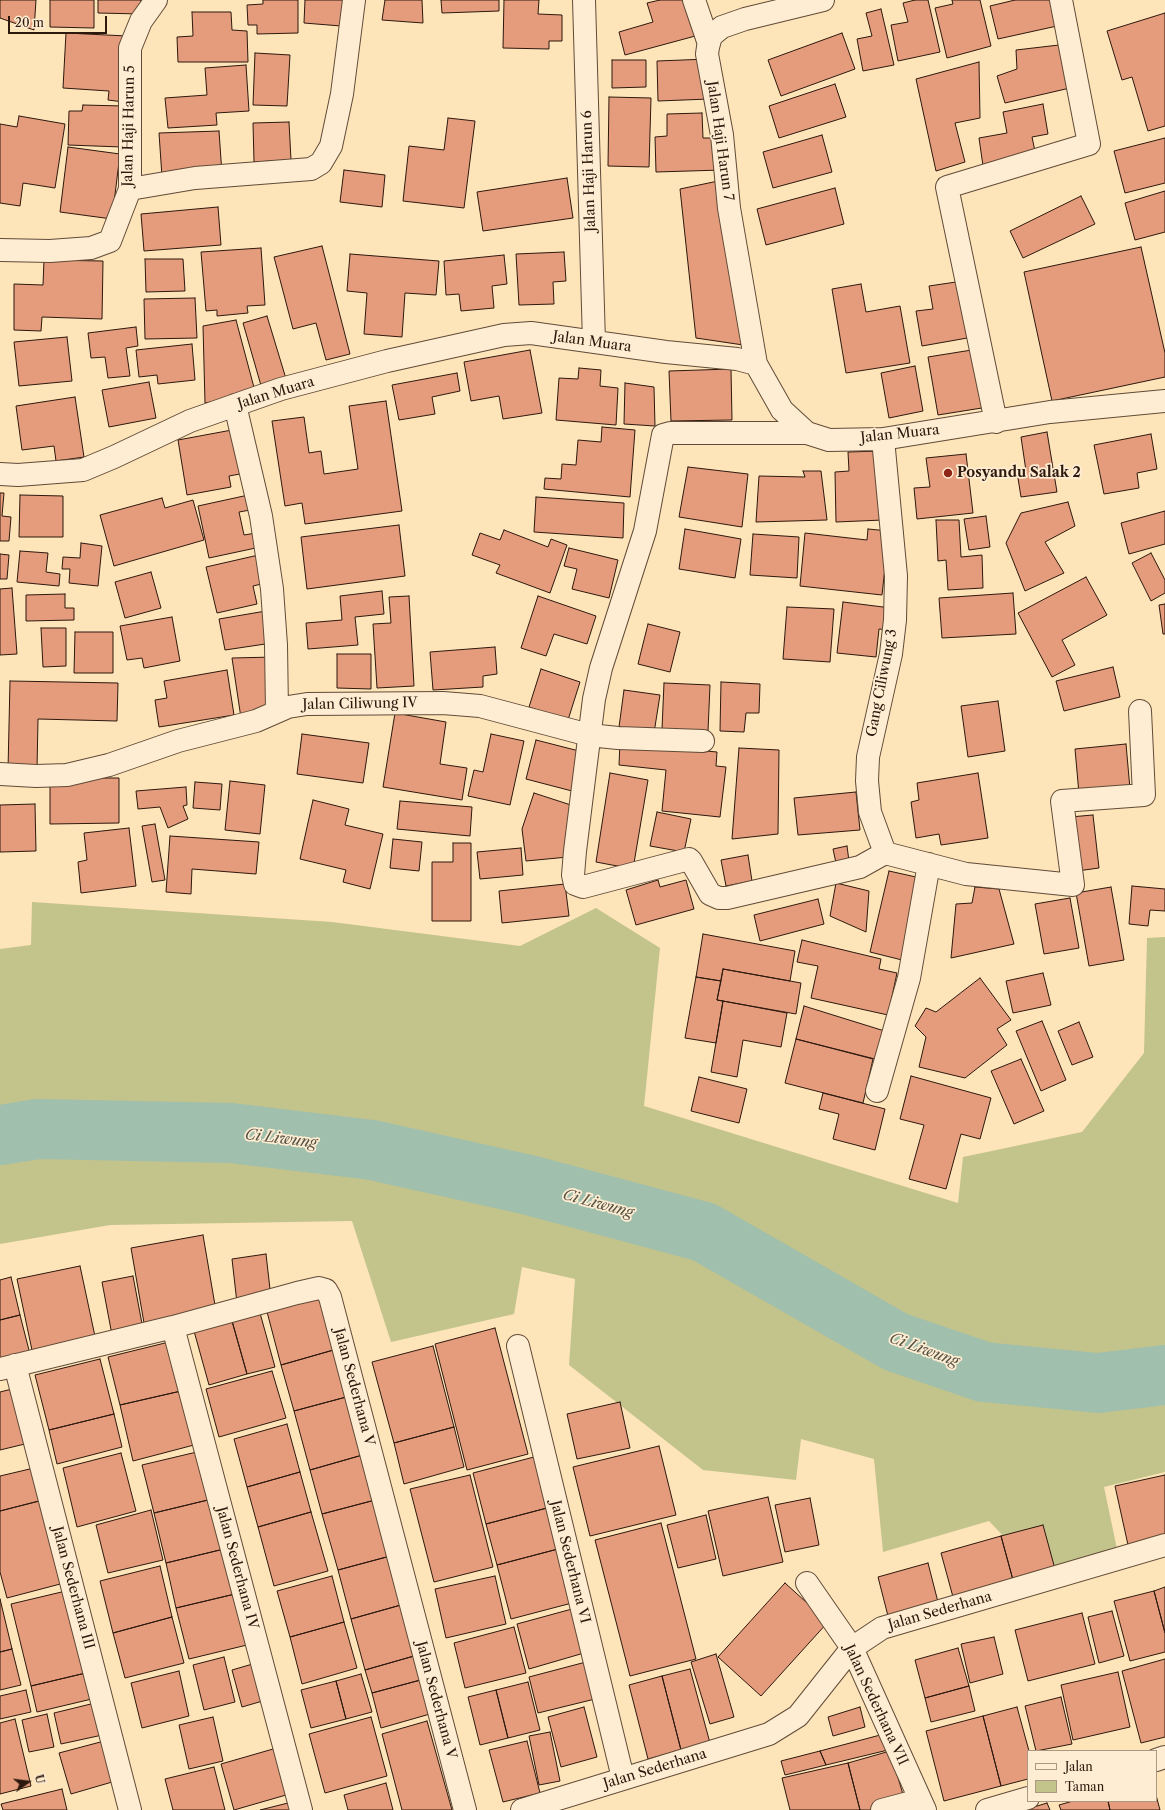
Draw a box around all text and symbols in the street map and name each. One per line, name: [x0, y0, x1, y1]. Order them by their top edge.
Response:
scale bar: [10, 8, 109, 34]
text: 20 m: [15, 15, 44, 30]
street label: Jalan Haji Harun 5: [120, 65, 138, 187]
street label: Jalan Haji Harun 7: [703, 80, 737, 202]
street label: Jalan Haji Harun 6: [578, 110, 600, 232]
street label: Jalan Muara: [552, 328, 632, 356]
street label: Jalan Muara: [236, 373, 316, 413]
street label: Jalan Muara: [860, 422, 940, 446]
place label: Posyandu Salak 2: [957, 465, 1081, 481]
marker: Posyandu Salak 2: [942, 467, 954, 479]
street label: Gang Ciliwung 3: [863, 628, 901, 738]
street label: Jalan Ciliwung IV: [302, 695, 418, 713]
water label: Ci Liwung: [244, 1126, 318, 1152]
water label: Ci Liwung: [561, 1186, 635, 1222]
street label: Jalan Sederhana V: [330, 1326, 378, 1448]
water label: Ci Liwung: [887, 1329, 961, 1371]
street label: Jalan Sederhana VI: [547, 1499, 593, 1625]
street label: Jalan Sederhana IV: [213, 1505, 261, 1631]
street label: Jalan Sederhana III: [49, 1525, 97, 1651]
street label: Jalan Sederhana: [886, 1588, 994, 1634]
street label: Jalan Sederhana V: [412, 1639, 460, 1761]
street label: Jalan Sederhana VII: [841, 1642, 911, 1768]
street label: Jalan Sederhana: [601, 1745, 709, 1793]
legend: [1027, 1750, 1157, 1802]
text: Jalan: [1065, 1759, 1093, 1774]
north arrow: [8, 1762, 48, 1802]
text: U: [32, 1773, 48, 1785]
text: Taman: [1065, 1779, 1104, 1794]

